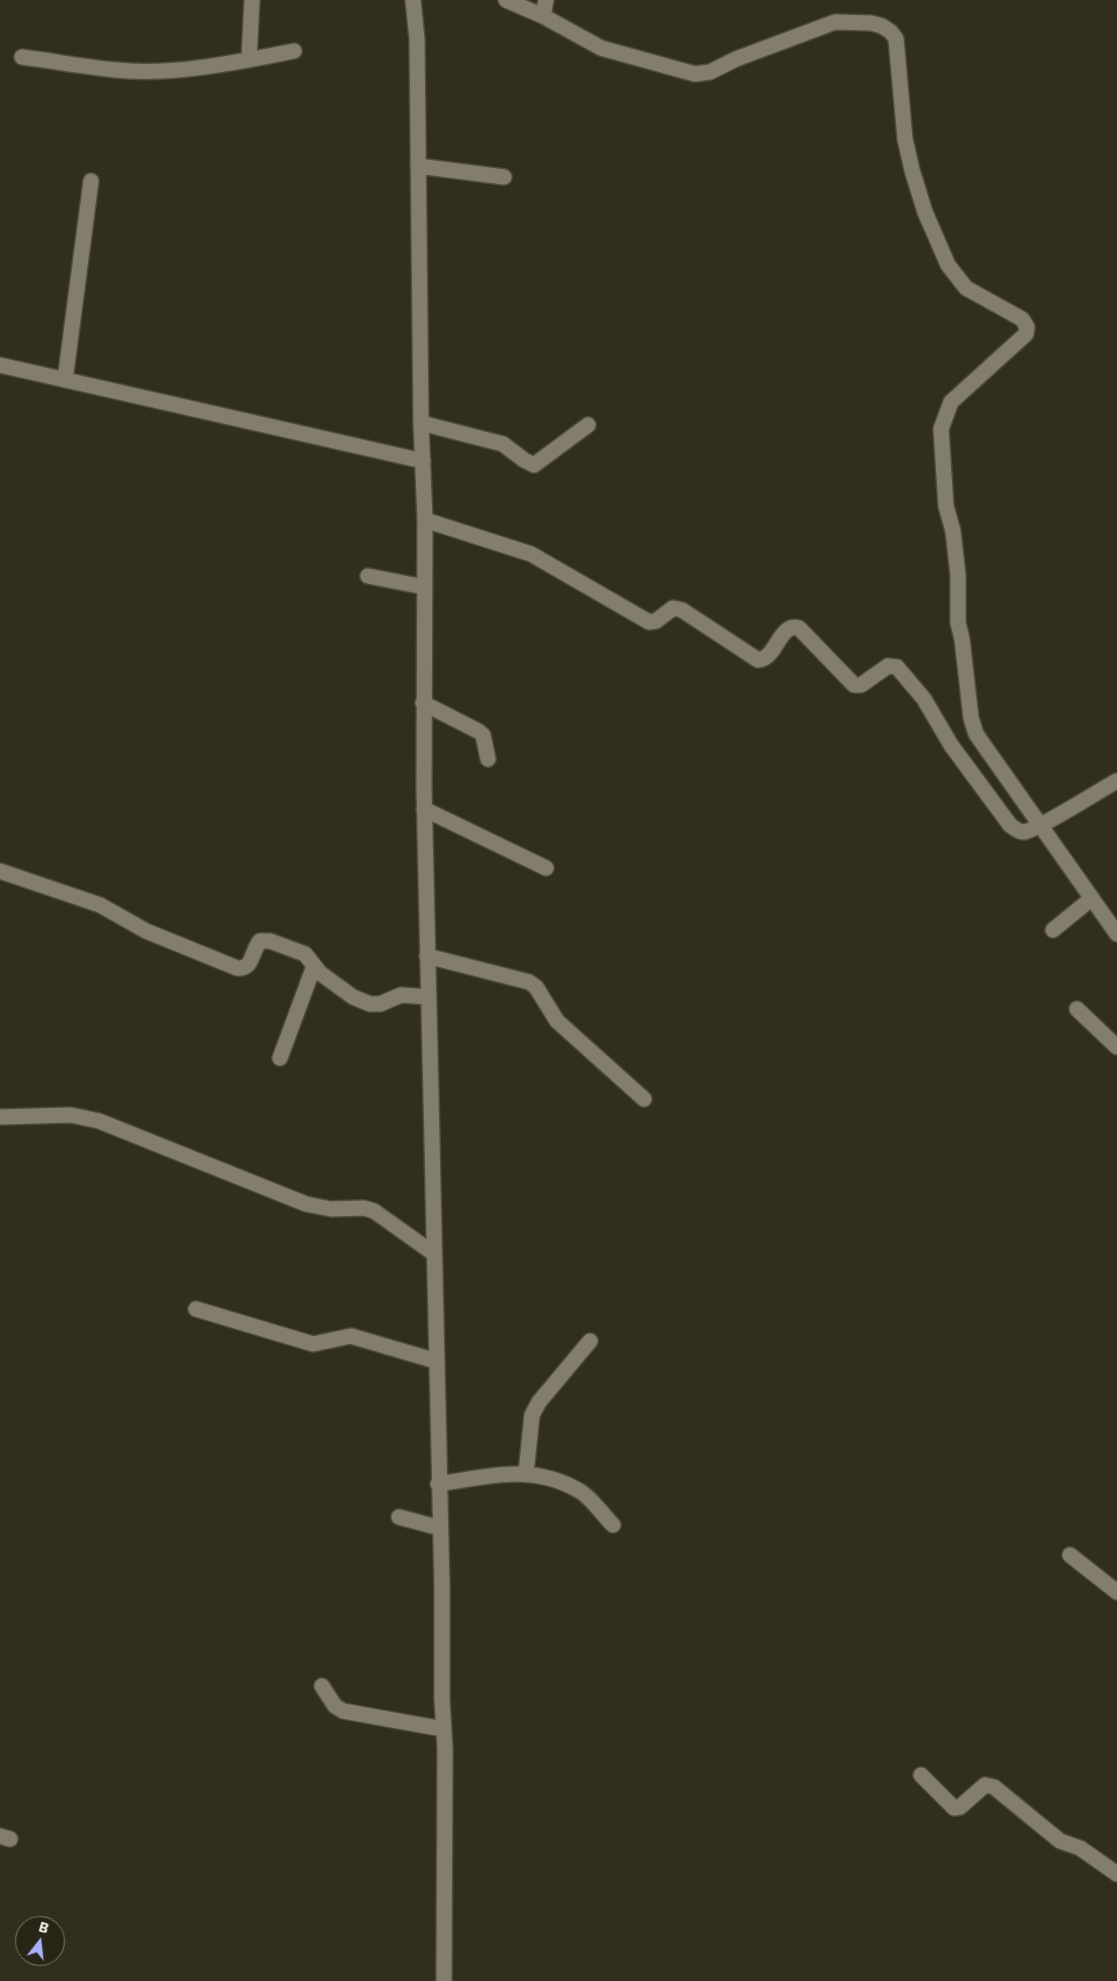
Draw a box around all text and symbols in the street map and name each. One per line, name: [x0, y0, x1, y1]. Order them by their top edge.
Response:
north arrow: [15, 1916, 65, 1966]
text: B: [37, 1918, 51, 1937]

